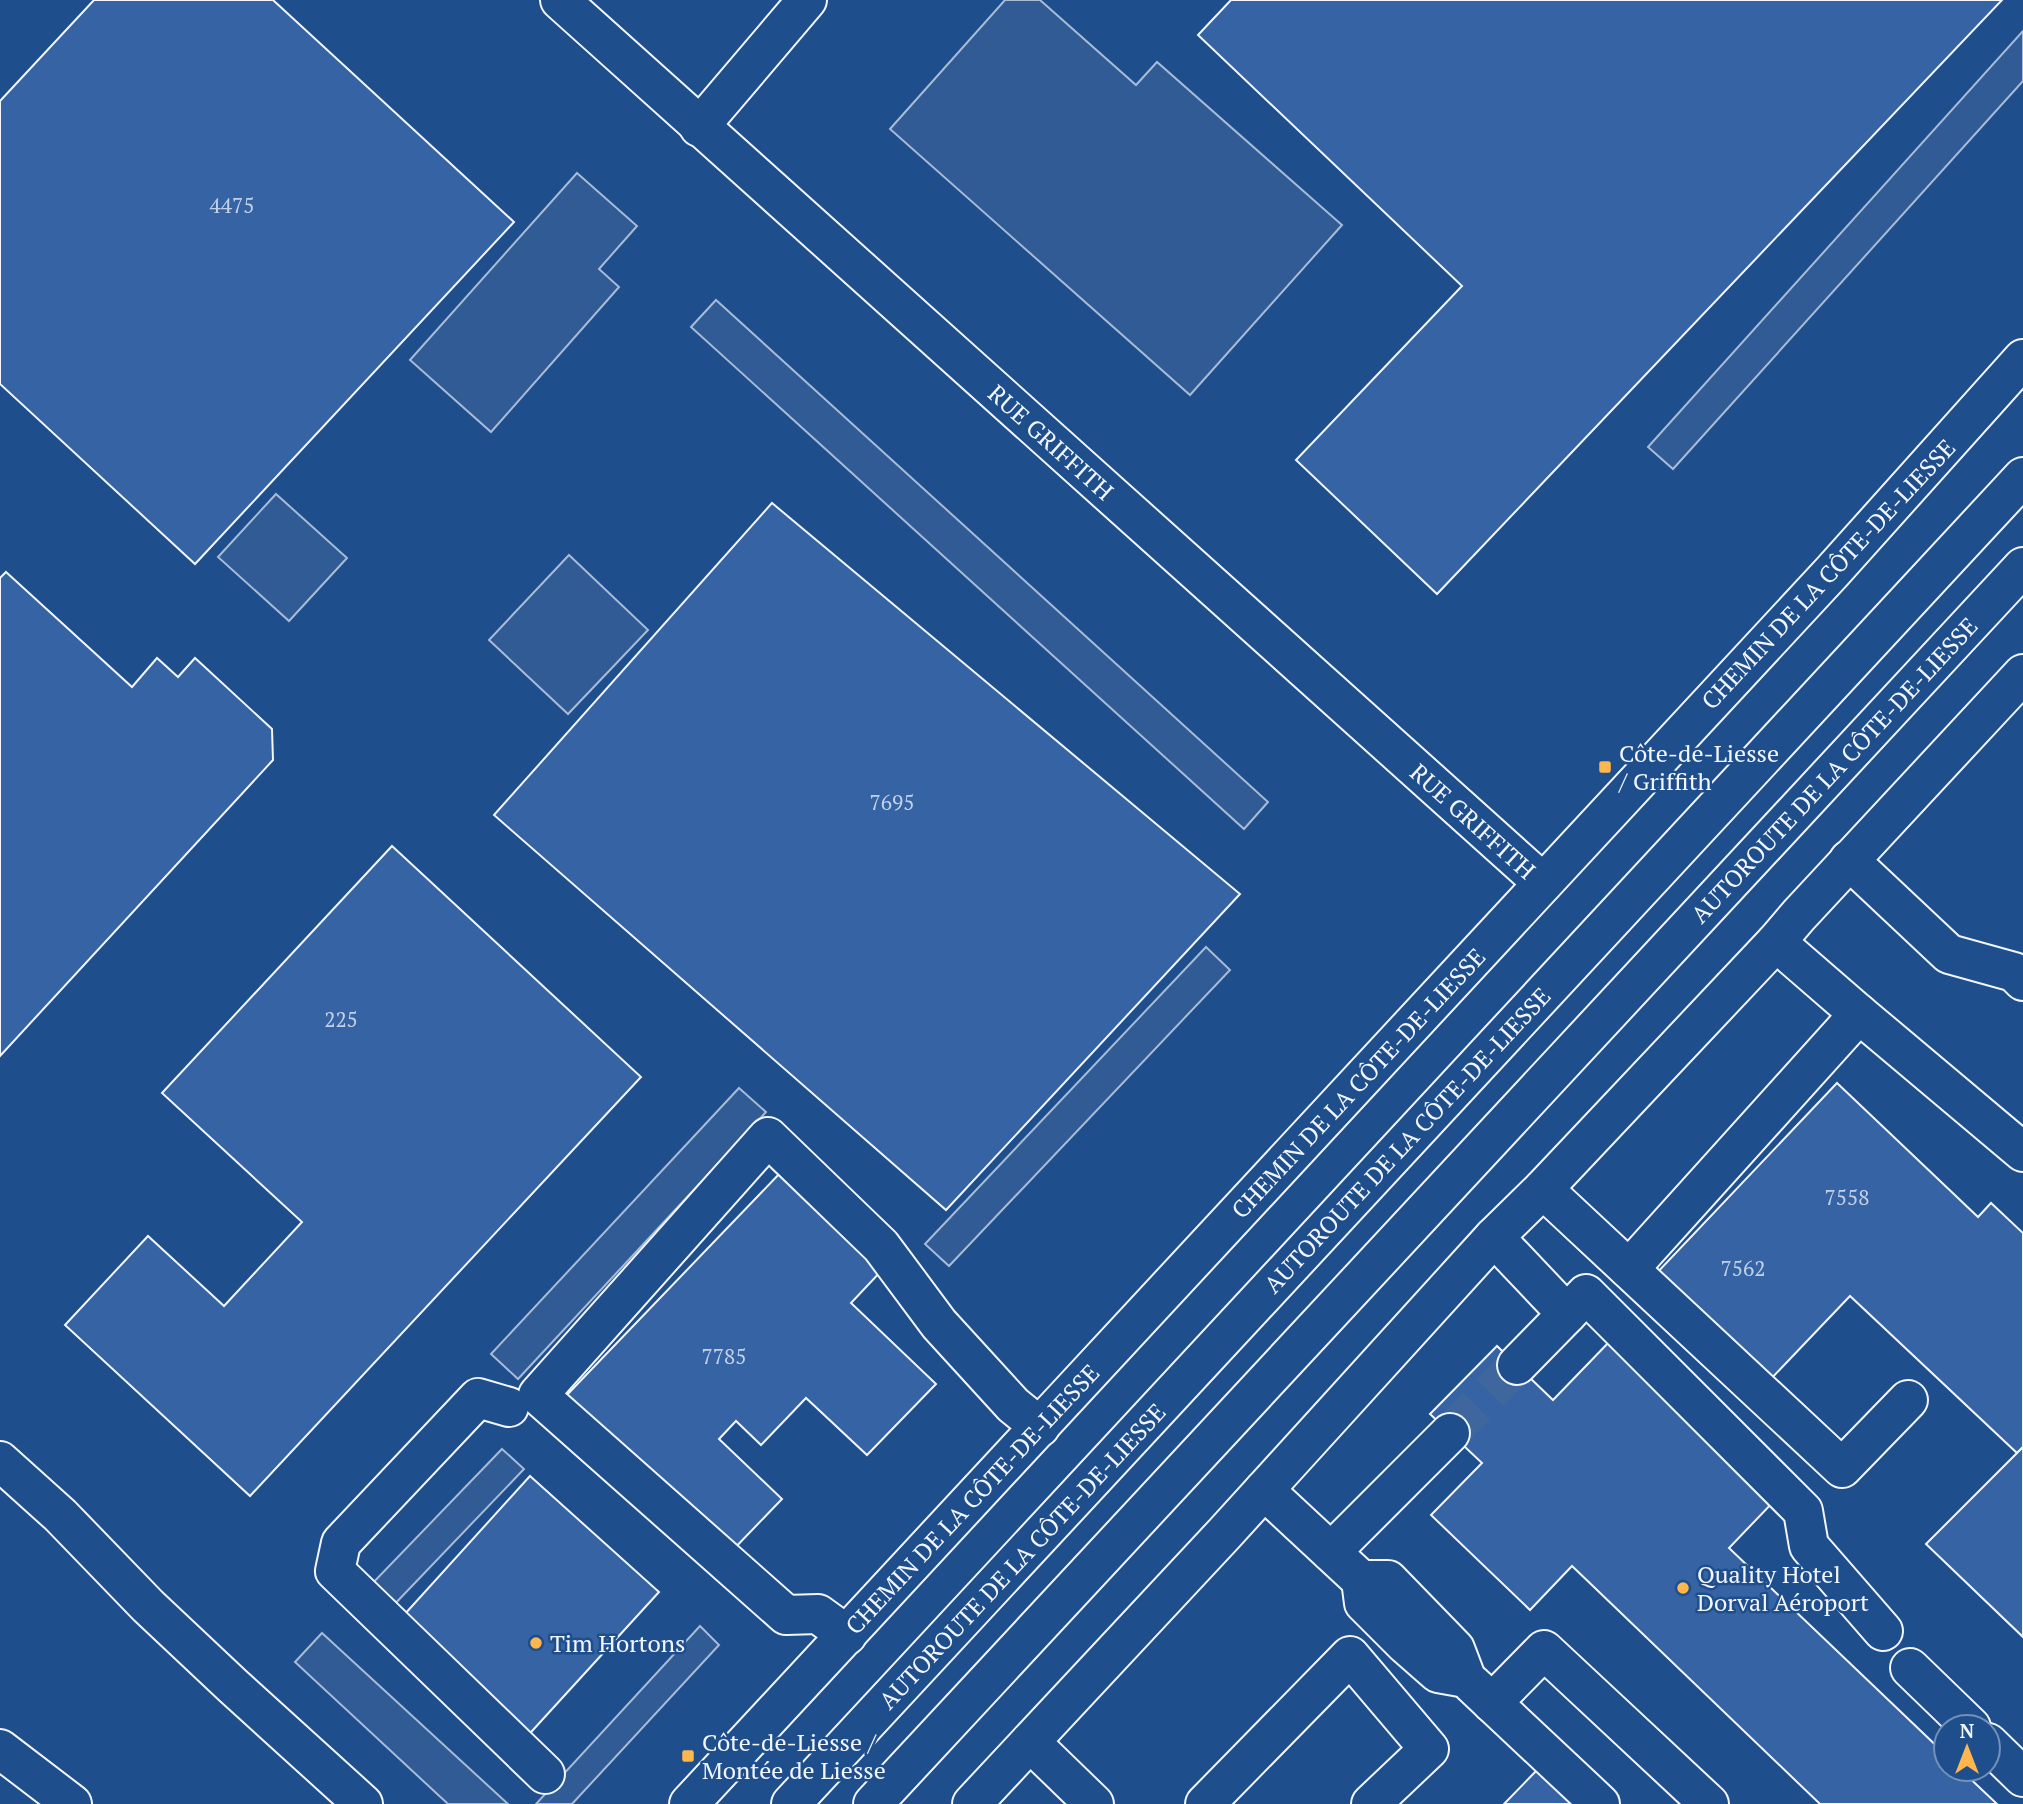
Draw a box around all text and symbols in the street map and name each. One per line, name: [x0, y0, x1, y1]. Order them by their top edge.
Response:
house number: 4475: [210, 191, 254, 219]
street label: RUE GRIFFITH: [981, 377, 1121, 507]
street label: CHEMIN DE LA CÔTE-DE-LIESSE: [1694, 432, 1962, 716]
street label: AUTOROUTE DE LA CÔTE-DE-LIESSE: [1684, 610, 1984, 930]
place label: Côte-de-Liesse / Griffith: [1618, 737, 1779, 797]
street label: RUE GRIFFITH: [1403, 756, 1543, 886]
marker: Côte-de-Liesse / Griffith: [1597, 759, 1613, 775]
house number: 7695: [870, 788, 914, 816]
street label: CHEMIN DE LA CÔTE-DE-LIESSE: [1224, 941, 1492, 1225]
street label: AUTOROUTE DE LA CÔTE-DE-LIESSE: [1257, 980, 1557, 1300]
house number: 225: [324, 1005, 358, 1033]
house number: 7558: [1825, 1183, 1869, 1211]
house number: 7562: [1721, 1254, 1765, 1282]
house number: 7785: [702, 1342, 746, 1370]
street label: CHEMIN DE LA CÔTE-DE-LIESSE: [838, 1357, 1106, 1641]
street label: AUTOROUTE DE LA CÔTE-DE-LIESSE: [872, 1396, 1172, 1716]
place label: Quality Hotel Dorval Aéroport: [1697, 1558, 1869, 1618]
marker: Quality Hotel Dorval Aéroport: [1675, 1580, 1691, 1596]
place label: Tim Hortons: [550, 1627, 685, 1659]
marker: Tim Hortons: [528, 1635, 544, 1651]
north arrow: [1932, 1713, 2002, 1783]
text: N: [1960, 1718, 1975, 1743]
place label: Côte-de-Liesse / Montée de Liesse: [702, 1726, 886, 1786]
marker: Côte-de-Liesse / Montée de Liesse: [680, 1748, 696, 1764]

